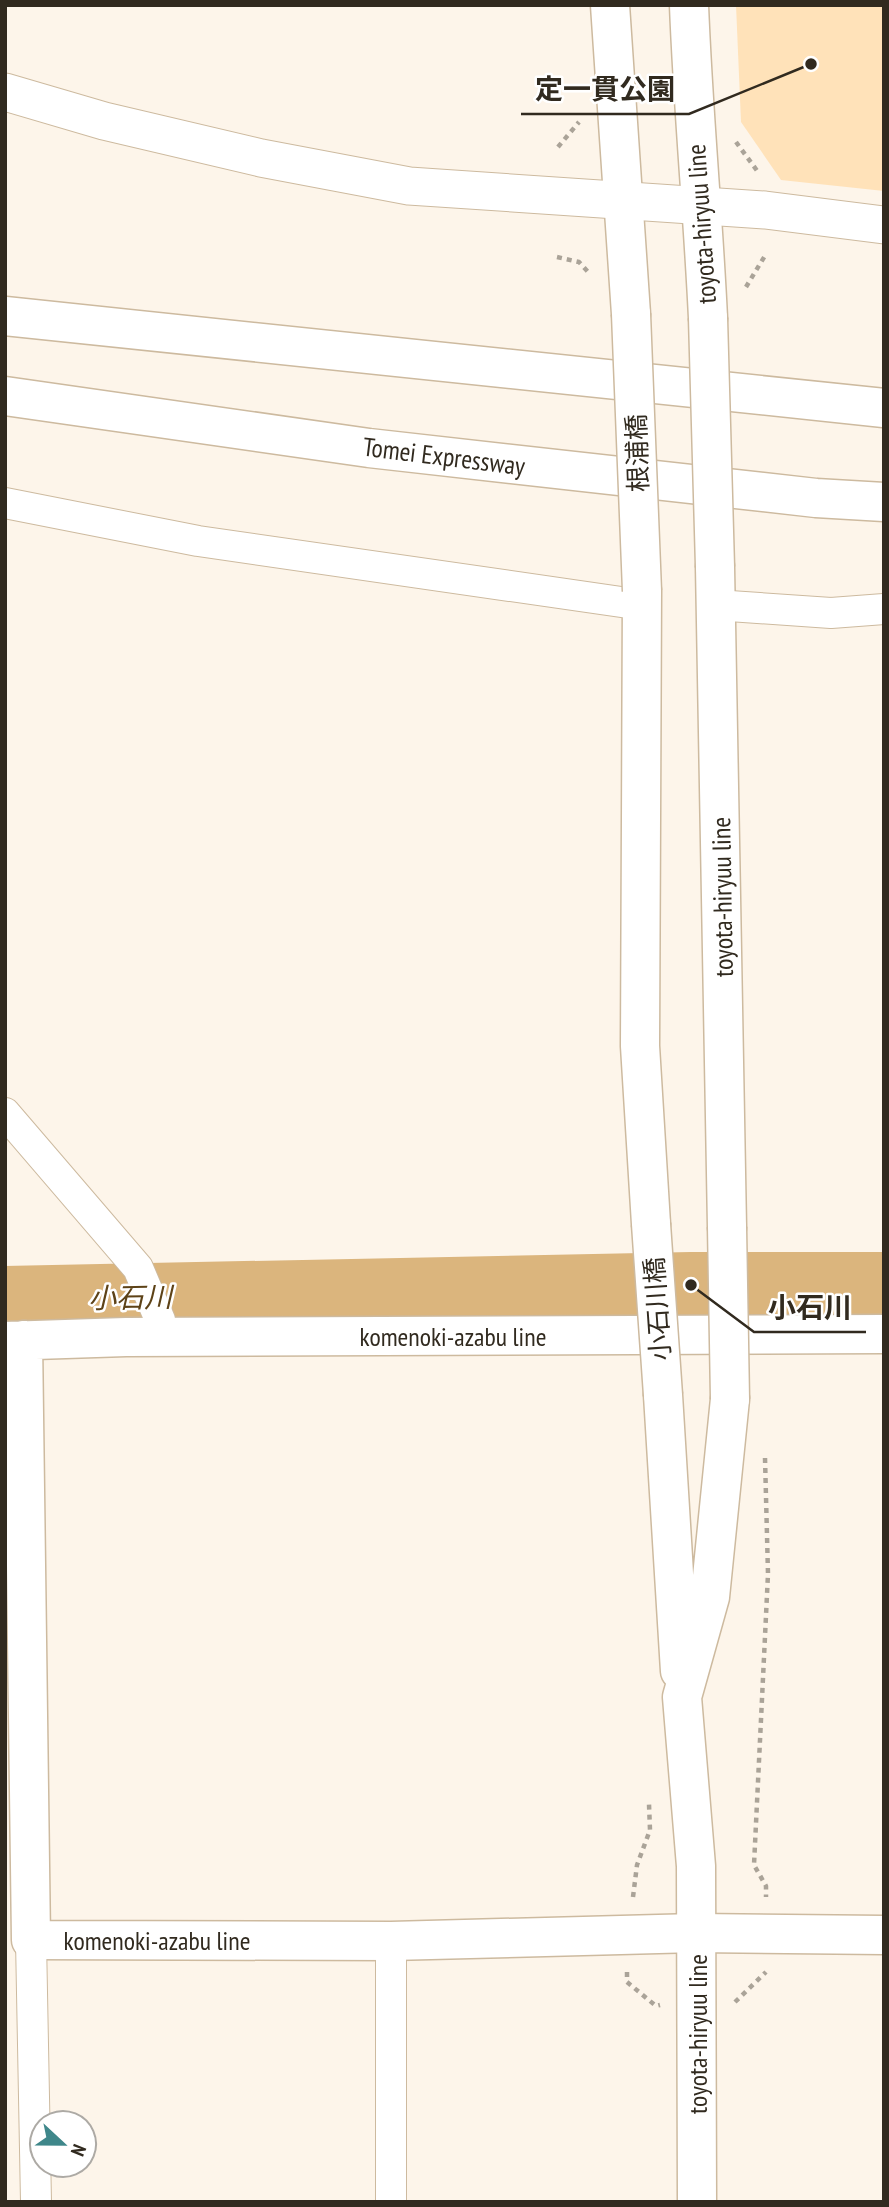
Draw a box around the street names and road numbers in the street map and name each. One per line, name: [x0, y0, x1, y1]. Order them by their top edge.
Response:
street label: toyota-hiryuu line: [679, 143, 723, 305]
street label: 根浦橋: [619, 413, 655, 493]
street label: Tomei Expressway: [361, 430, 527, 482]
street label: toyota-hiryuu line: [704, 817, 740, 977]
street label: 小石川橋: [637, 1256, 677, 1362]
street label: komenoki-azabu line: [360, 1320, 546, 1353]
street label: komenoki-azabu line: [64, 1924, 250, 1957]
street label: toyota-hiryuu line: [681, 1954, 714, 2114]

